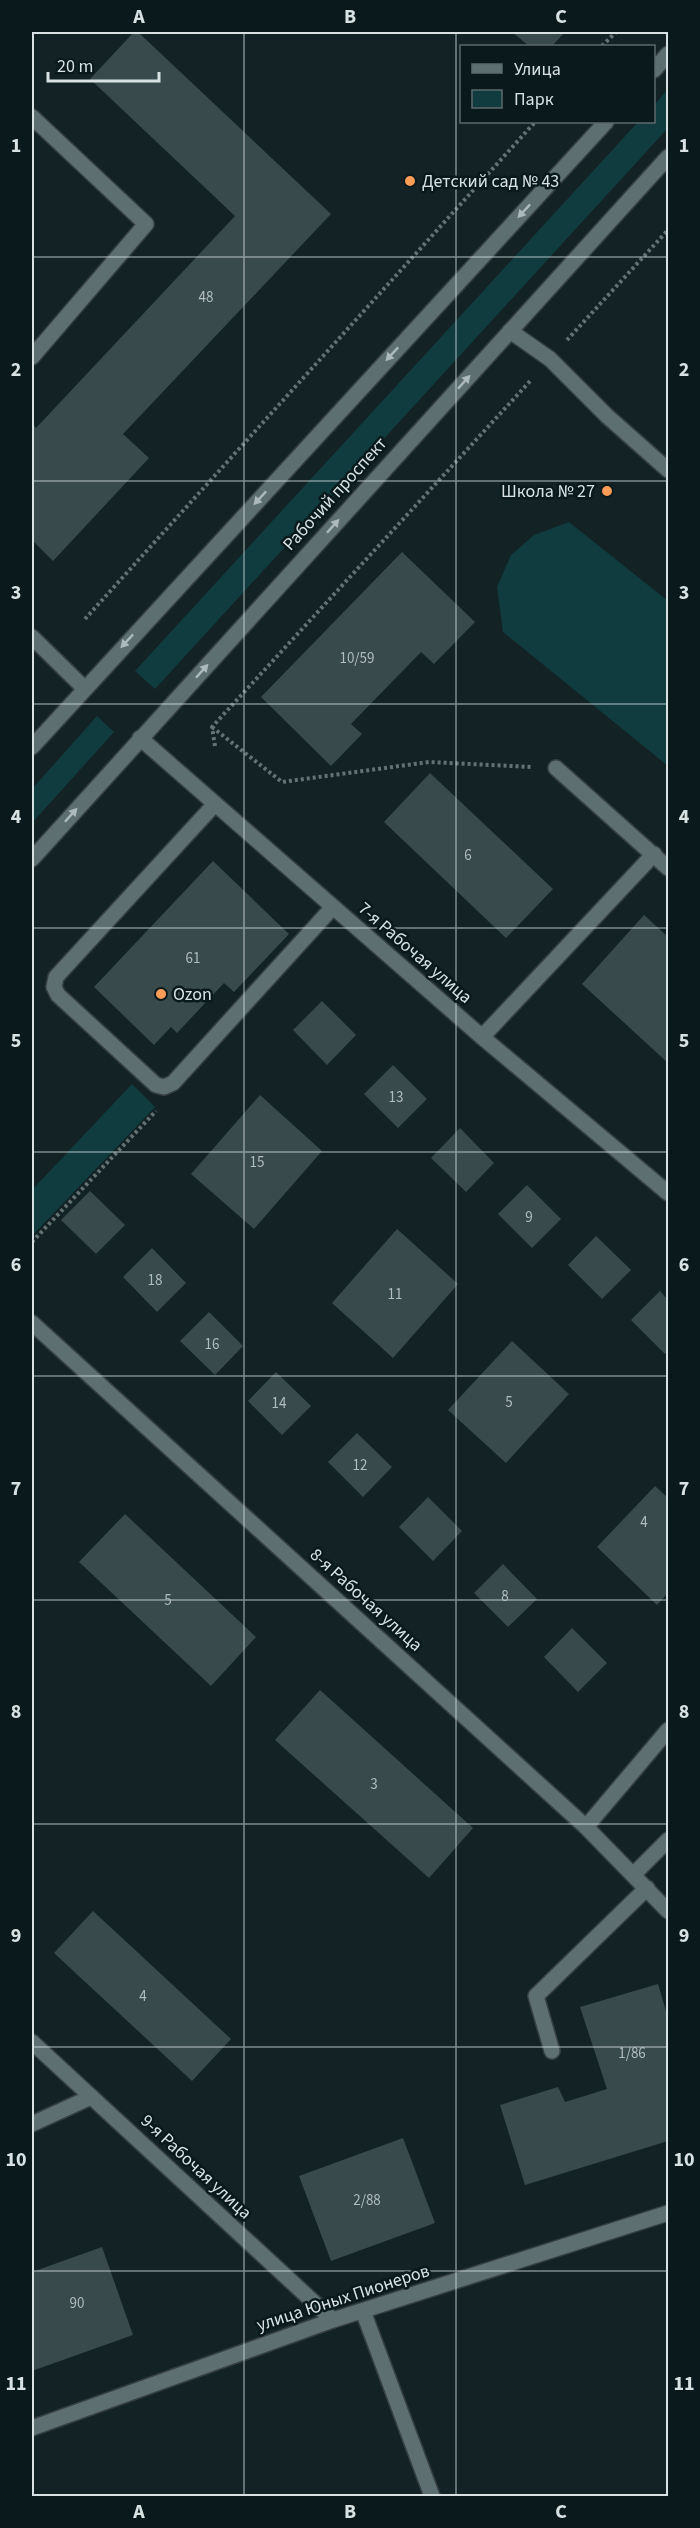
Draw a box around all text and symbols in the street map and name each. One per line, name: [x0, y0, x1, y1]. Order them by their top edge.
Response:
text: A: [132, 3, 145, 31]
text: B: [344, 3, 356, 31]
text: C: [555, 3, 567, 31]
scale bar: [48, 45, 159, 83]
legend: [460, 45, 655, 123]
text: 20 m: [57, 54, 93, 79]
text: Улица: [514, 57, 561, 82]
text: Парк: [514, 87, 554, 112]
text: 1: [11, 132, 21, 160]
text: 1: [679, 132, 689, 160]
place label: Детский сад № 43: [422, 169, 559, 194]
marker: Детский сад № 43: [403, 174, 417, 188]
one-way arrow: [518, 203, 531, 218]
house number: 48: [199, 287, 213, 308]
one-way arrow: [385, 347, 399, 362]
text: 2: [11, 356, 21, 384]
text: 2: [679, 356, 689, 384]
one-way arrow: [457, 375, 470, 390]
street label: Рабочий проспект: [277, 432, 393, 556]
place label: Школа № 27: [501, 479, 595, 504]
marker: Школа № 27: [600, 484, 614, 498]
one-way arrow: [253, 490, 267, 504]
one-way arrow: [326, 519, 340, 534]
text: 3: [11, 579, 21, 607]
text: 3: [679, 579, 689, 607]
one-way arrow: [121, 634, 135, 648]
house number: 10/59: [339, 648, 375, 669]
one-way arrow: [195, 663, 209, 678]
text: 4: [11, 803, 22, 831]
text: 4: [679, 803, 690, 831]
one-way arrow: [64, 808, 77, 823]
house number: 6: [464, 845, 472, 866]
street label: 7-я Рабочая улица: [353, 896, 477, 1010]
house number: 61: [186, 948, 200, 969]
place label: Ozon: [173, 982, 212, 1007]
marker: Ozon: [154, 987, 168, 1001]
text: 5: [11, 1027, 21, 1055]
text: 5: [679, 1027, 689, 1055]
house number: 13: [389, 1087, 403, 1108]
house number: 15: [250, 1152, 264, 1173]
house number: 9: [525, 1207, 533, 1228]
text: 6: [11, 1251, 21, 1279]
text: 6: [679, 1251, 689, 1279]
house number: 18: [148, 1270, 162, 1291]
house number: 11: [388, 1284, 402, 1305]
house number: 16: [205, 1334, 219, 1355]
house number: 5: [505, 1392, 513, 1413]
house number: 14: [272, 1393, 287, 1414]
house number: 12: [353, 1455, 367, 1476]
text: 7: [11, 1475, 21, 1503]
text: 7: [679, 1475, 689, 1503]
house number: 4: [640, 1512, 648, 1533]
street label: 8-я Рабочая улица: [304, 1543, 428, 1657]
house number: 8: [501, 1586, 509, 1607]
house number: 5: [164, 1590, 172, 1611]
text: 8: [11, 1698, 21, 1726]
text: 8: [679, 1698, 689, 1726]
house number: 3: [370, 1774, 378, 1795]
text: 9: [11, 1922, 21, 1950]
text: 9: [679, 1922, 689, 1950]
house number: 4: [139, 1986, 147, 2007]
house number: 1/86: [618, 2043, 646, 2064]
street label: 9-я Рабочая улица: [135, 2109, 257, 2225]
text: 10: [5, 2146, 27, 2174]
text: 10: [673, 2146, 695, 2174]
house number: 2/88: [353, 2190, 381, 2211]
street label: улица Юных Пионеров: [253, 2258, 433, 2338]
house number: 90: [70, 2293, 84, 2314]
text: 11: [5, 2370, 27, 2398]
text: 11: [673, 2370, 695, 2398]
text: A: [132, 2498, 145, 2526]
text: B: [344, 2498, 356, 2526]
text: C: [555, 2498, 567, 2526]

